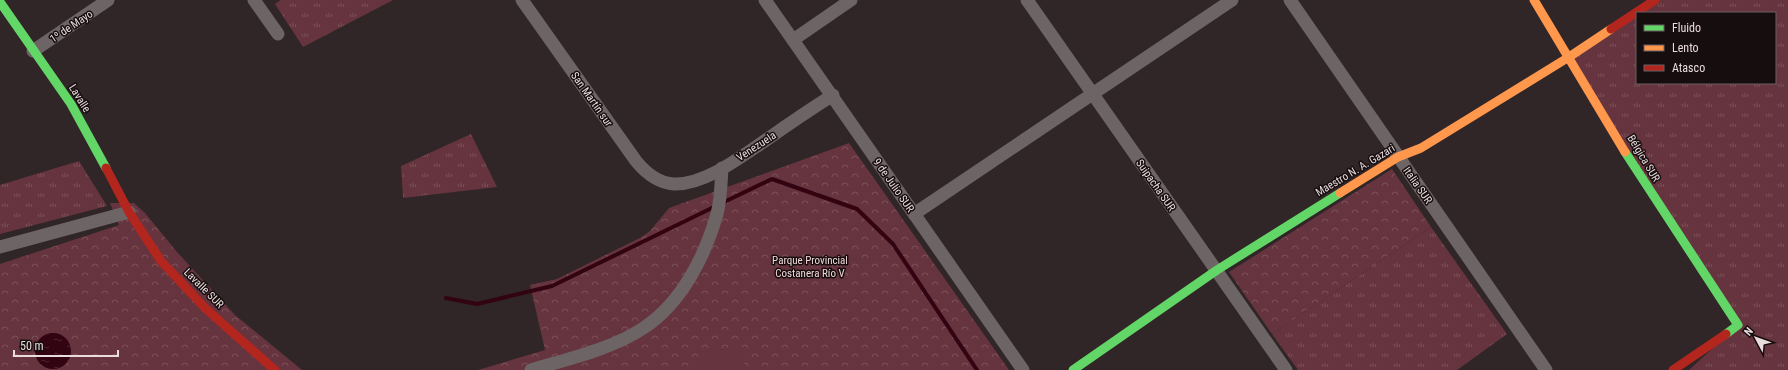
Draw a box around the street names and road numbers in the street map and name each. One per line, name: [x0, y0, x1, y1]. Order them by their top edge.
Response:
street label: 1º de Mayo: [47, 7, 96, 46]
street label: San Martín sur: [568, 70, 615, 130]
street label: Lavalle: [66, 82, 93, 115]
street label: Venezuela: [734, 129, 779, 164]
street label: Bélgica SUR: [1625, 133, 1663, 184]
street label: Maestro N. A. Gazari: [1313, 142, 1397, 199]
street label: 9 de Julio SUR: [870, 156, 917, 215]
street label: Suipacha SUR: [1133, 157, 1178, 214]
street label: Italia SUR: [1400, 164, 1435, 206]
street label: Lavalle SUR: [181, 266, 226, 311]

